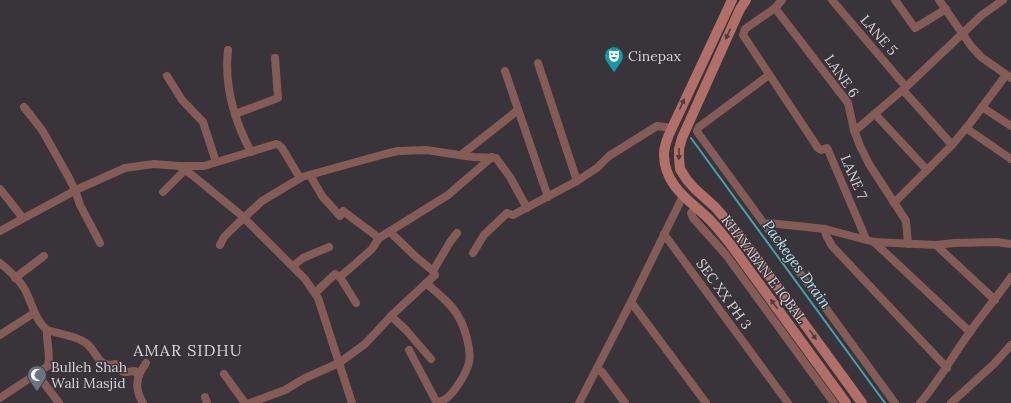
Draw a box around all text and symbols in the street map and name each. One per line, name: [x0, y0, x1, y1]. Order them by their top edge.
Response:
street label: LANE 5: [857, 11, 901, 59]
one-way arrow: [725, 29, 731, 41]
theatre icon: Cinepax: [603, 45, 625, 73]
place label: Cinepax: [628, 47, 681, 65]
street label: LANE 6: [821, 51, 863, 101]
one-way arrow: [679, 98, 686, 110]
one-way arrow: [676, 148, 682, 161]
street label: LANE 7: [837, 152, 872, 202]
street label: KHAYABAN E IQBAL: [718, 211, 810, 327]
water label: Packeges Drain: [759, 216, 836, 312]
street label: SEC XX PH 3: [692, 255, 756, 333]
one-way arrow: [769, 298, 778, 309]
one-way arrow: [808, 330, 816, 340]
district label: AMAR SIDHU: [132, 340, 243, 360]
place label: Bulleh Shah Wali Masjid: [51, 358, 127, 392]
mosque icon: Bulleh Shah Wali Masjid: [26, 364, 48, 392]

